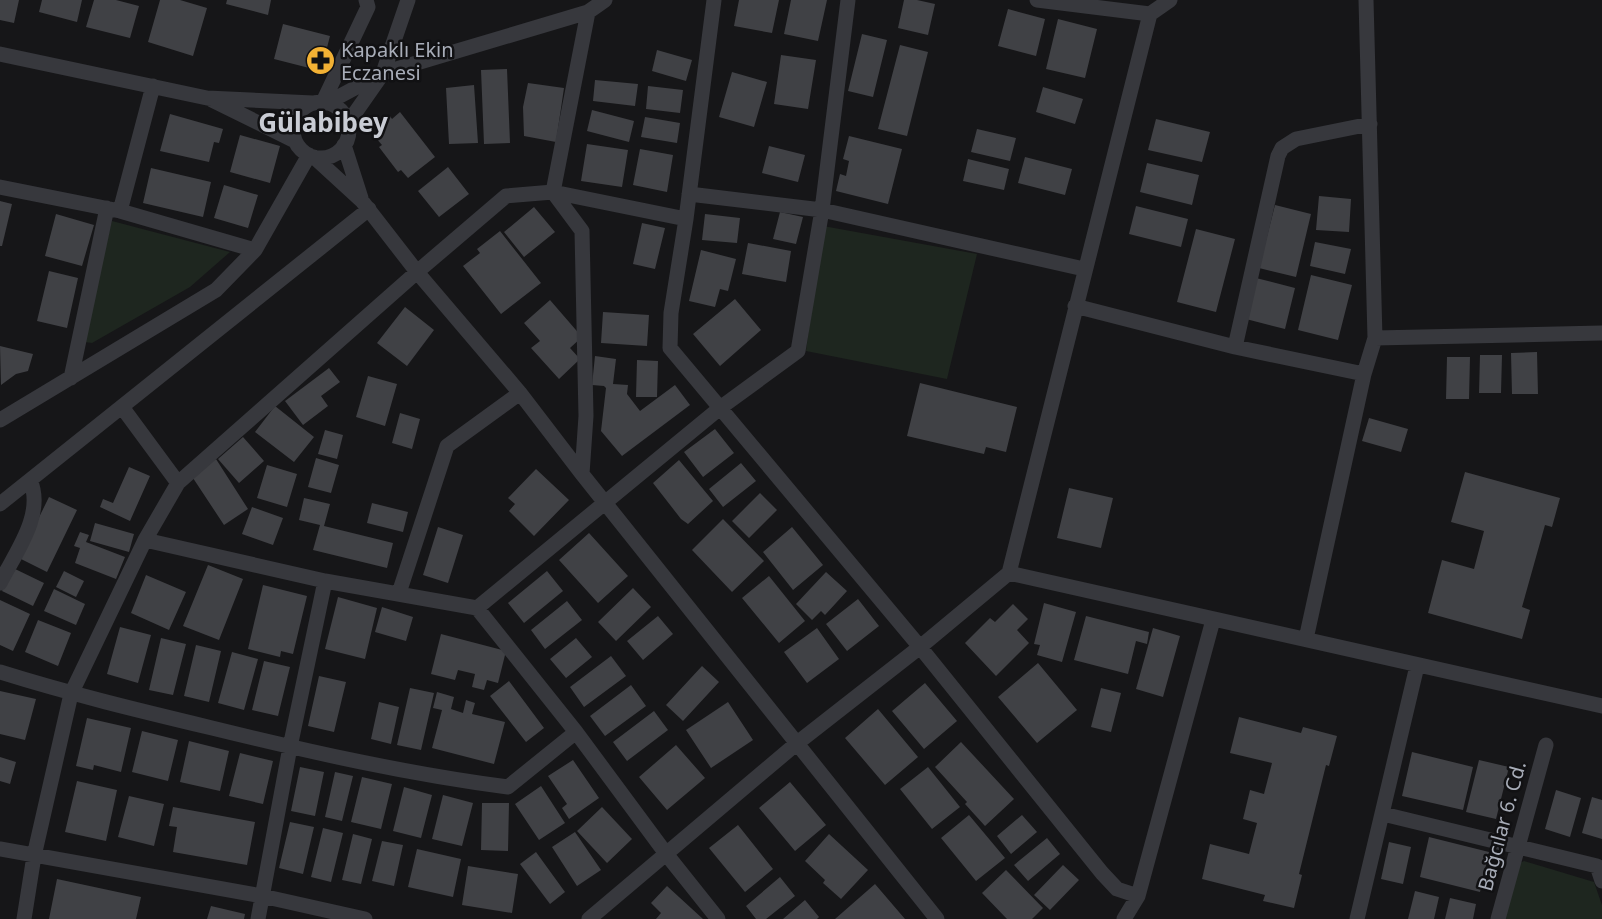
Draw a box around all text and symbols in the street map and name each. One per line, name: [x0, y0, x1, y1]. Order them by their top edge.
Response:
place label: Kapaklı Ekin Eczanesi: [341, 36, 454, 86]
pharmacy icon: Kapaklı Ekin Eczanesi: [304, 45, 336, 77]
district label: Gülabibey: [258, 104, 388, 140]
street label: Bağcılar 6. Cd.: [1471, 758, 1532, 894]

